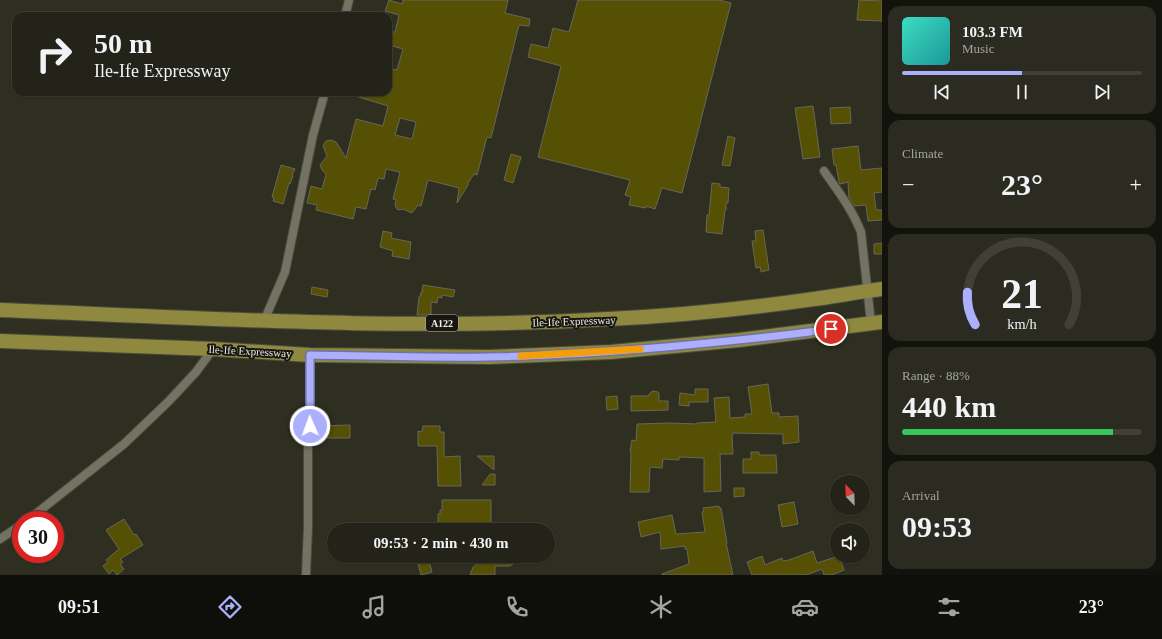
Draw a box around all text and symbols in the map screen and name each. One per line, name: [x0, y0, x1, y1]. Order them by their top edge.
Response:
text: 103.3 FM: [962, 24, 1023, 40]
icon: right: [28, 28, 80, 80]
text: 50 m: [94, 28, 152, 59]
text: Music: [962, 41, 995, 56]
text: Ile-Ife Expressway: [94, 61, 230, 81]
icon: previous: [931, 81, 953, 103]
icon: pause: [1011, 81, 1033, 103]
icon: next: [1091, 81, 1113, 103]
text: Climate: [902, 146, 943, 161]
text: 23°: [1001, 168, 1043, 201]
text: −: [902, 172, 914, 197]
text: +: [1130, 172, 1142, 197]
text: 21: [1001, 271, 1043, 317]
pin: [814, 312, 848, 346]
street label: Ile-Ife Expressway: [532, 314, 616, 328]
road number: A122: [426, 315, 458, 331]
text: km/h: [1007, 316, 1037, 332]
icon: arrive: [820, 318, 842, 340]
street label: Ile-Ife Expressway: [208, 343, 292, 359]
text: Range · 88%: [902, 368, 970, 383]
text: 440 km: [902, 390, 996, 423]
position arrow: [289, 405, 331, 447]
north arrow: [830, 475, 870, 515]
map controls: [830, 475, 870, 563]
text: Arrival: [902, 488, 940, 503]
text: 09:53: [902, 510, 972, 543]
speed limit sign: 30: [12, 511, 64, 563]
button: sound: [830, 523, 870, 563]
text: 09:53 · 2 min · 430 m: [374, 535, 509, 551]
icon: directions: [216, 593, 244, 621]
icon: music: [360, 593, 388, 621]
icon: phone: [503, 593, 531, 621]
icon: climate: [647, 593, 675, 621]
icon: car: [791, 593, 819, 621]
icon: filters: [935, 593, 963, 621]
text: 09:51: [58, 597, 100, 617]
text: 23°: [1079, 597, 1104, 617]

